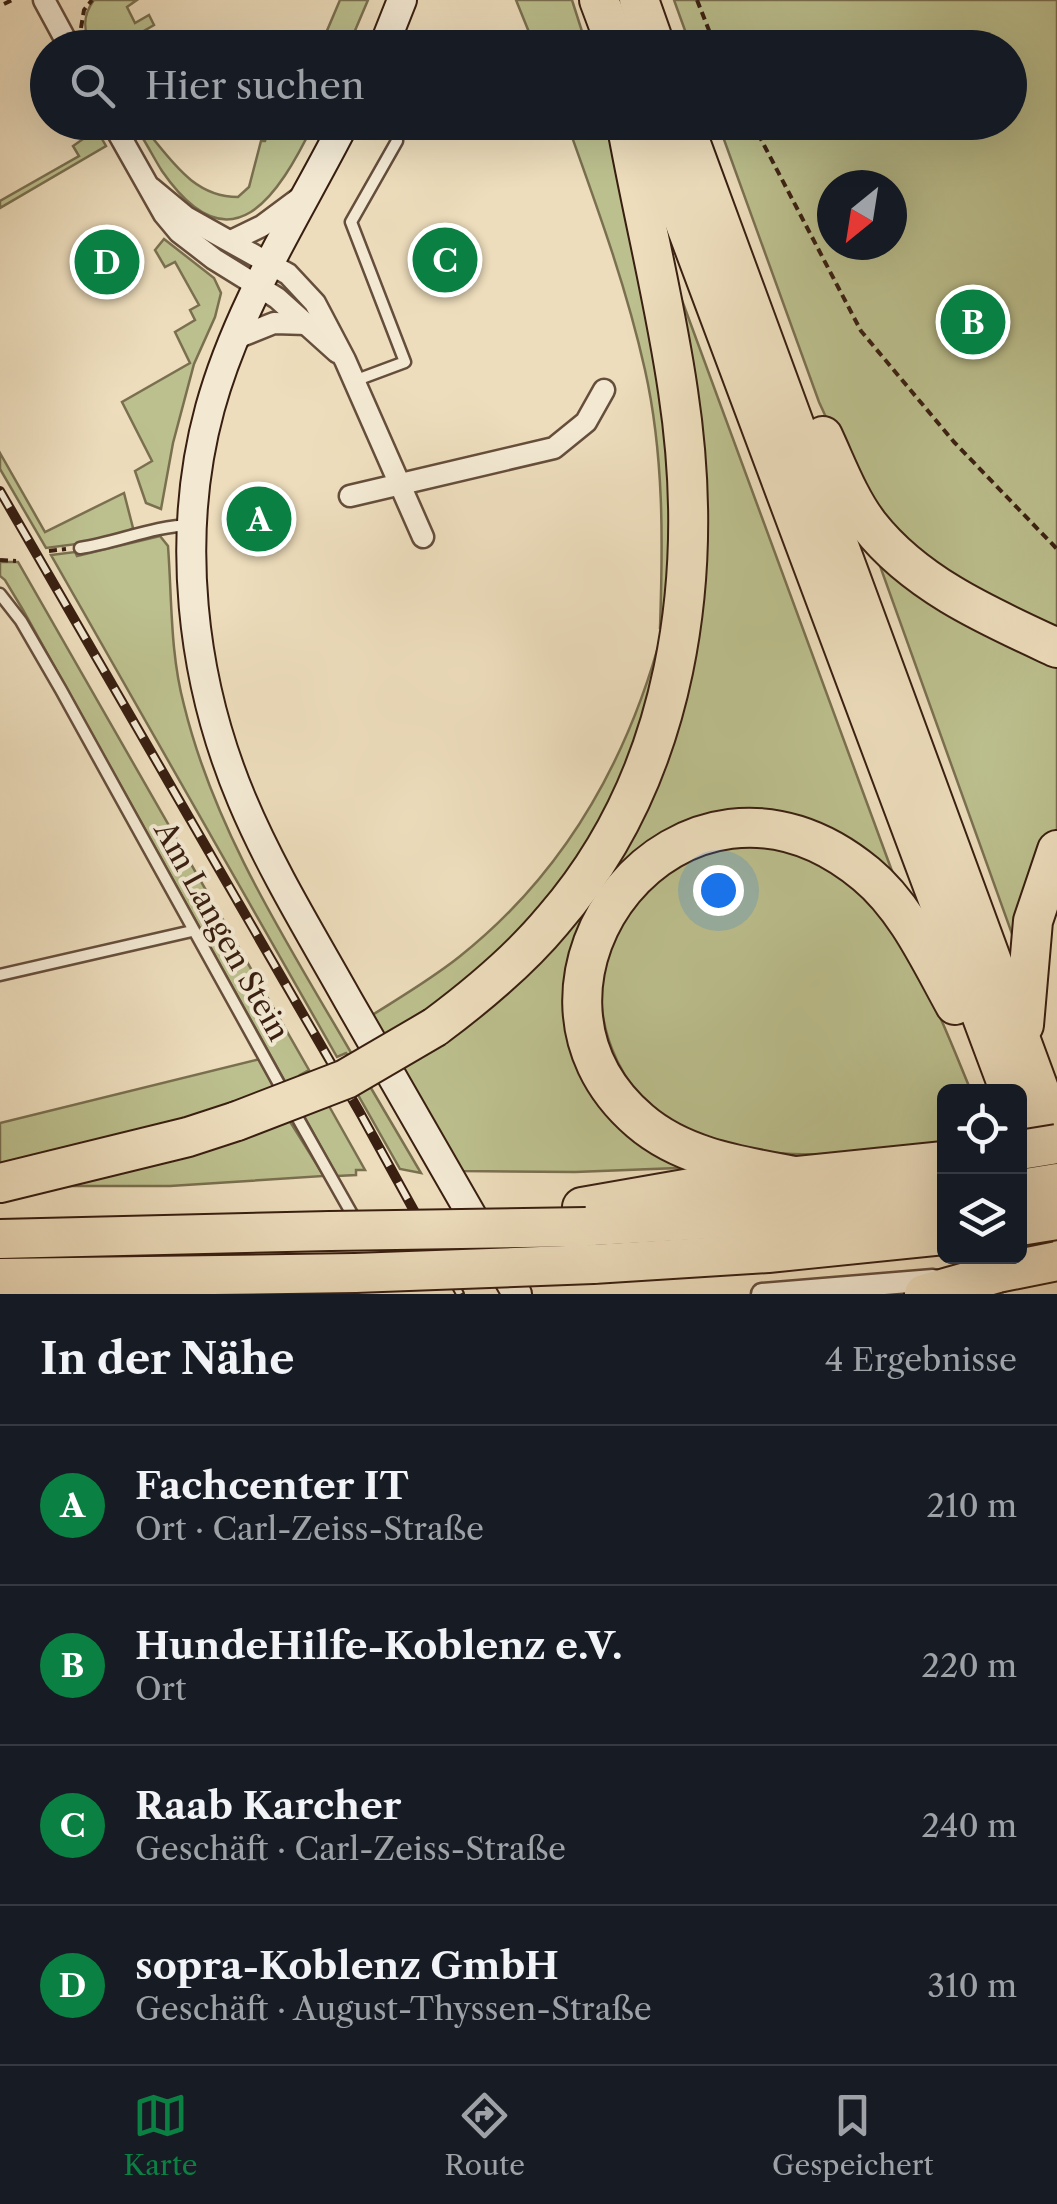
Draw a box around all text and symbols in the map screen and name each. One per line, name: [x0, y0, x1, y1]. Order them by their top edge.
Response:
search box: [30, 30, 1027, 140]
icon: search: [65, 58, 120, 113]
text: Hier suchen: [145, 62, 365, 109]
north arrow: [817, 170, 907, 260]
pin: C: [412, 222, 478, 298]
pin: D: [74, 224, 140, 300]
pin: B: [940, 284, 1006, 360]
pin: A: [226, 482, 292, 556]
street label: Am Langen Stein: [146, 814, 298, 1047]
your location: [693, 865, 744, 916]
map controls: [937, 1084, 1027, 1264]
button: locate: [937, 1084, 1027, 1174]
button: layers: [937, 1174, 1027, 1264]
text: In der Nähe: [40, 1333, 294, 1385]
text: 4 Ergebnisse: [825, 1340, 1017, 1379]
text: Fachcenter IT: [135, 1462, 409, 1509]
text: A: [60, 1486, 85, 1525]
text: 210 m: [927, 1486, 1017, 1525]
text: Ort · Carl-Zeiss-Straße: [135, 1509, 484, 1548]
text: HundeHilfe-Koblenz e.V.: [135, 1622, 622, 1669]
text: B: [61, 1646, 84, 1685]
text: 220 m: [922, 1646, 1017, 1685]
text: Ort: [135, 1669, 186, 1708]
text: Raab Karcher: [135, 1782, 401, 1829]
text: C: [60, 1806, 85, 1845]
text: 240 m: [921, 1806, 1017, 1845]
text: Geschäft · Carl-Zeiss-Straße: [135, 1829, 566, 1868]
text: sopra-Koblenz GmbH: [135, 1942, 559, 1989]
text: D: [59, 1966, 86, 2005]
text: 310 m: [927, 1966, 1017, 2005]
text: Geschäft · August-Thyssen-Straße: [135, 1989, 652, 2028]
tab: Karte: [124, 2088, 197, 2182]
tab: Route: [445, 2088, 525, 2182]
tab: Gespeichert: [772, 2088, 933, 2182]

